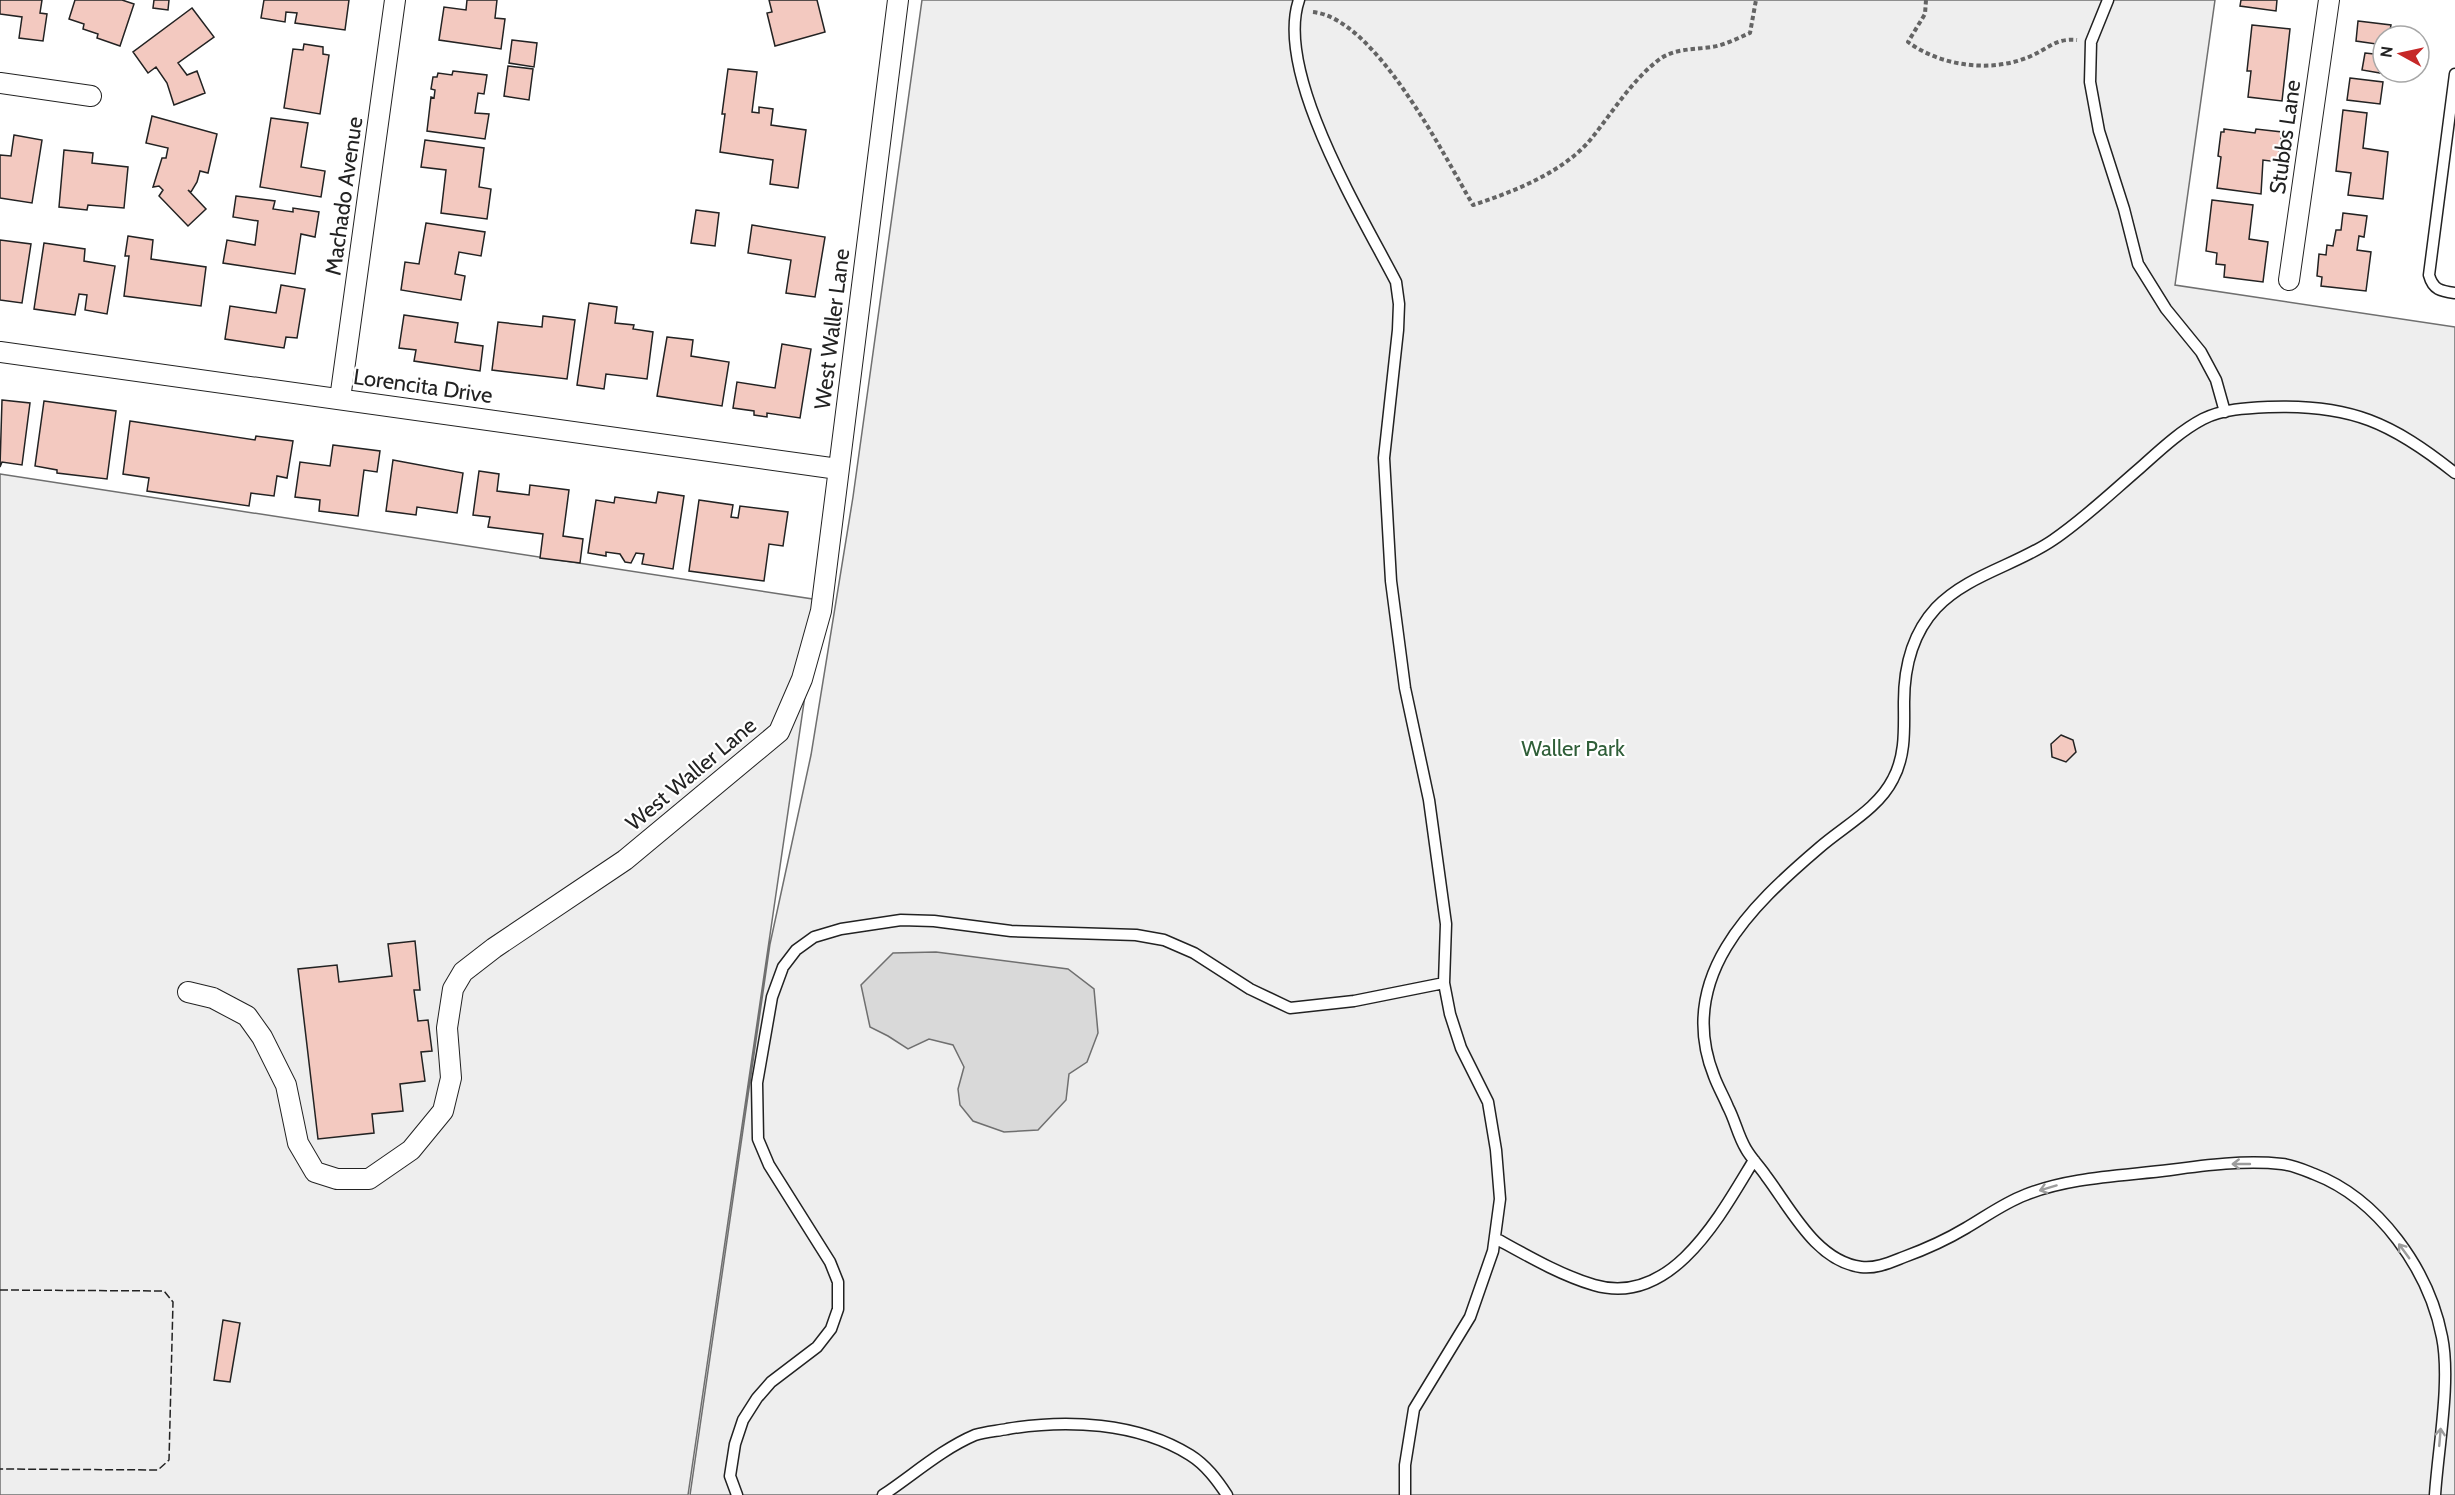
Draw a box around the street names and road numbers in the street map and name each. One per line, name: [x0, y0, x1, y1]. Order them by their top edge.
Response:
street label: Stubbs Lane: [2264, 78, 2306, 196]
street label: Machado Avenue: [320, 115, 368, 277]
street label: West Waller Lane: [809, 247, 855, 411]
street label: Lorencita Drive: [352, 363, 494, 409]
street label: West Waller Lane: [620, 712, 762, 836]

